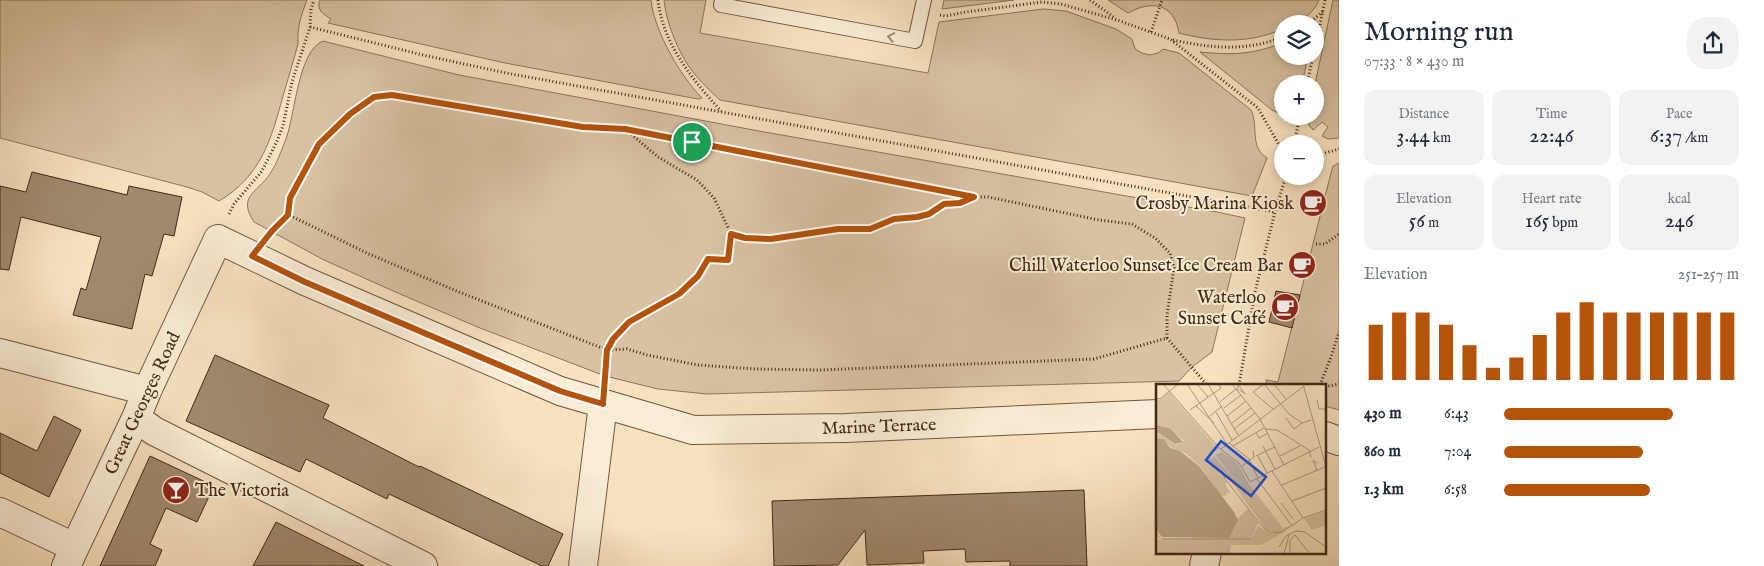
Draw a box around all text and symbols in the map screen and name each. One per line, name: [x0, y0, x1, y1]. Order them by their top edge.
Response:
map controls: [1274, 15, 1324, 185]
button: layers: [1274, 15, 1324, 65]
text: Morning run: [1364, 15, 1514, 50]
button: share: [1687, 17, 1739, 69]
one-way arrow: [887, 32, 895, 42]
text: 07:33 · 8 × 430 m: [1364, 52, 1464, 72]
button: +: [1274, 75, 1324, 125]
text: Distance: [1399, 105, 1449, 123]
text: Time: [1536, 105, 1567, 123]
text: Pace: [1666, 105, 1692, 123]
pin: [671, 121, 713, 163]
text: 3.44: [1397, 123, 1430, 150]
text: 22:46: [1529, 123, 1574, 150]
text: 6:37: [1650, 123, 1682, 150]
icon: arrive: [678, 128, 706, 156]
text: km: [1430, 129, 1451, 147]
text: /km: [1682, 129, 1708, 147]
button: −: [1274, 135, 1324, 185]
cafe icon: Crosby Marina Kiosk: [1298, 188, 1328, 218]
text: Elevation: [1396, 190, 1452, 208]
text: Heart rate: [1522, 190, 1581, 208]
text: kcal: [1667, 190, 1691, 208]
place label: Crosby Marina Kiosk: [1135, 193, 1294, 216]
text: 56: [1409, 208, 1425, 235]
text: 165: [1525, 208, 1549, 235]
text: 246: [1665, 208, 1694, 235]
text: m: [1425, 214, 1439, 232]
text: bpm: [1549, 214, 1578, 232]
cafe icon: Chill Waterloo Sunset Ice Cream Bar: [1287, 250, 1317, 280]
place label: Chill Waterloo Sunset Ice Cream Bar: [1009, 255, 1283, 278]
text: Elevation: [1364, 265, 1427, 285]
text: 251–257 m: [1678, 265, 1739, 285]
place label: Waterloo Sunset Café: [1178, 287, 1266, 331]
cafe icon: Waterloo Sunset Café: [1270, 292, 1300, 322]
street label: Great Georges Road: [100, 328, 187, 479]
inset map: [1156, 384, 1326, 554]
text: 430 m: [1364, 404, 1402, 424]
text: 6:43: [1444, 404, 1469, 424]
street label: Marine Terrace: [821, 414, 937, 441]
text: 860 m: [1364, 442, 1401, 462]
text: 7:04: [1444, 442, 1471, 462]
bar icon: The Victoria: [161, 475, 191, 505]
place label: The Victoria: [195, 480, 289, 503]
text: 1.3 km: [1364, 480, 1404, 500]
text: 6:58: [1444, 480, 1467, 500]

